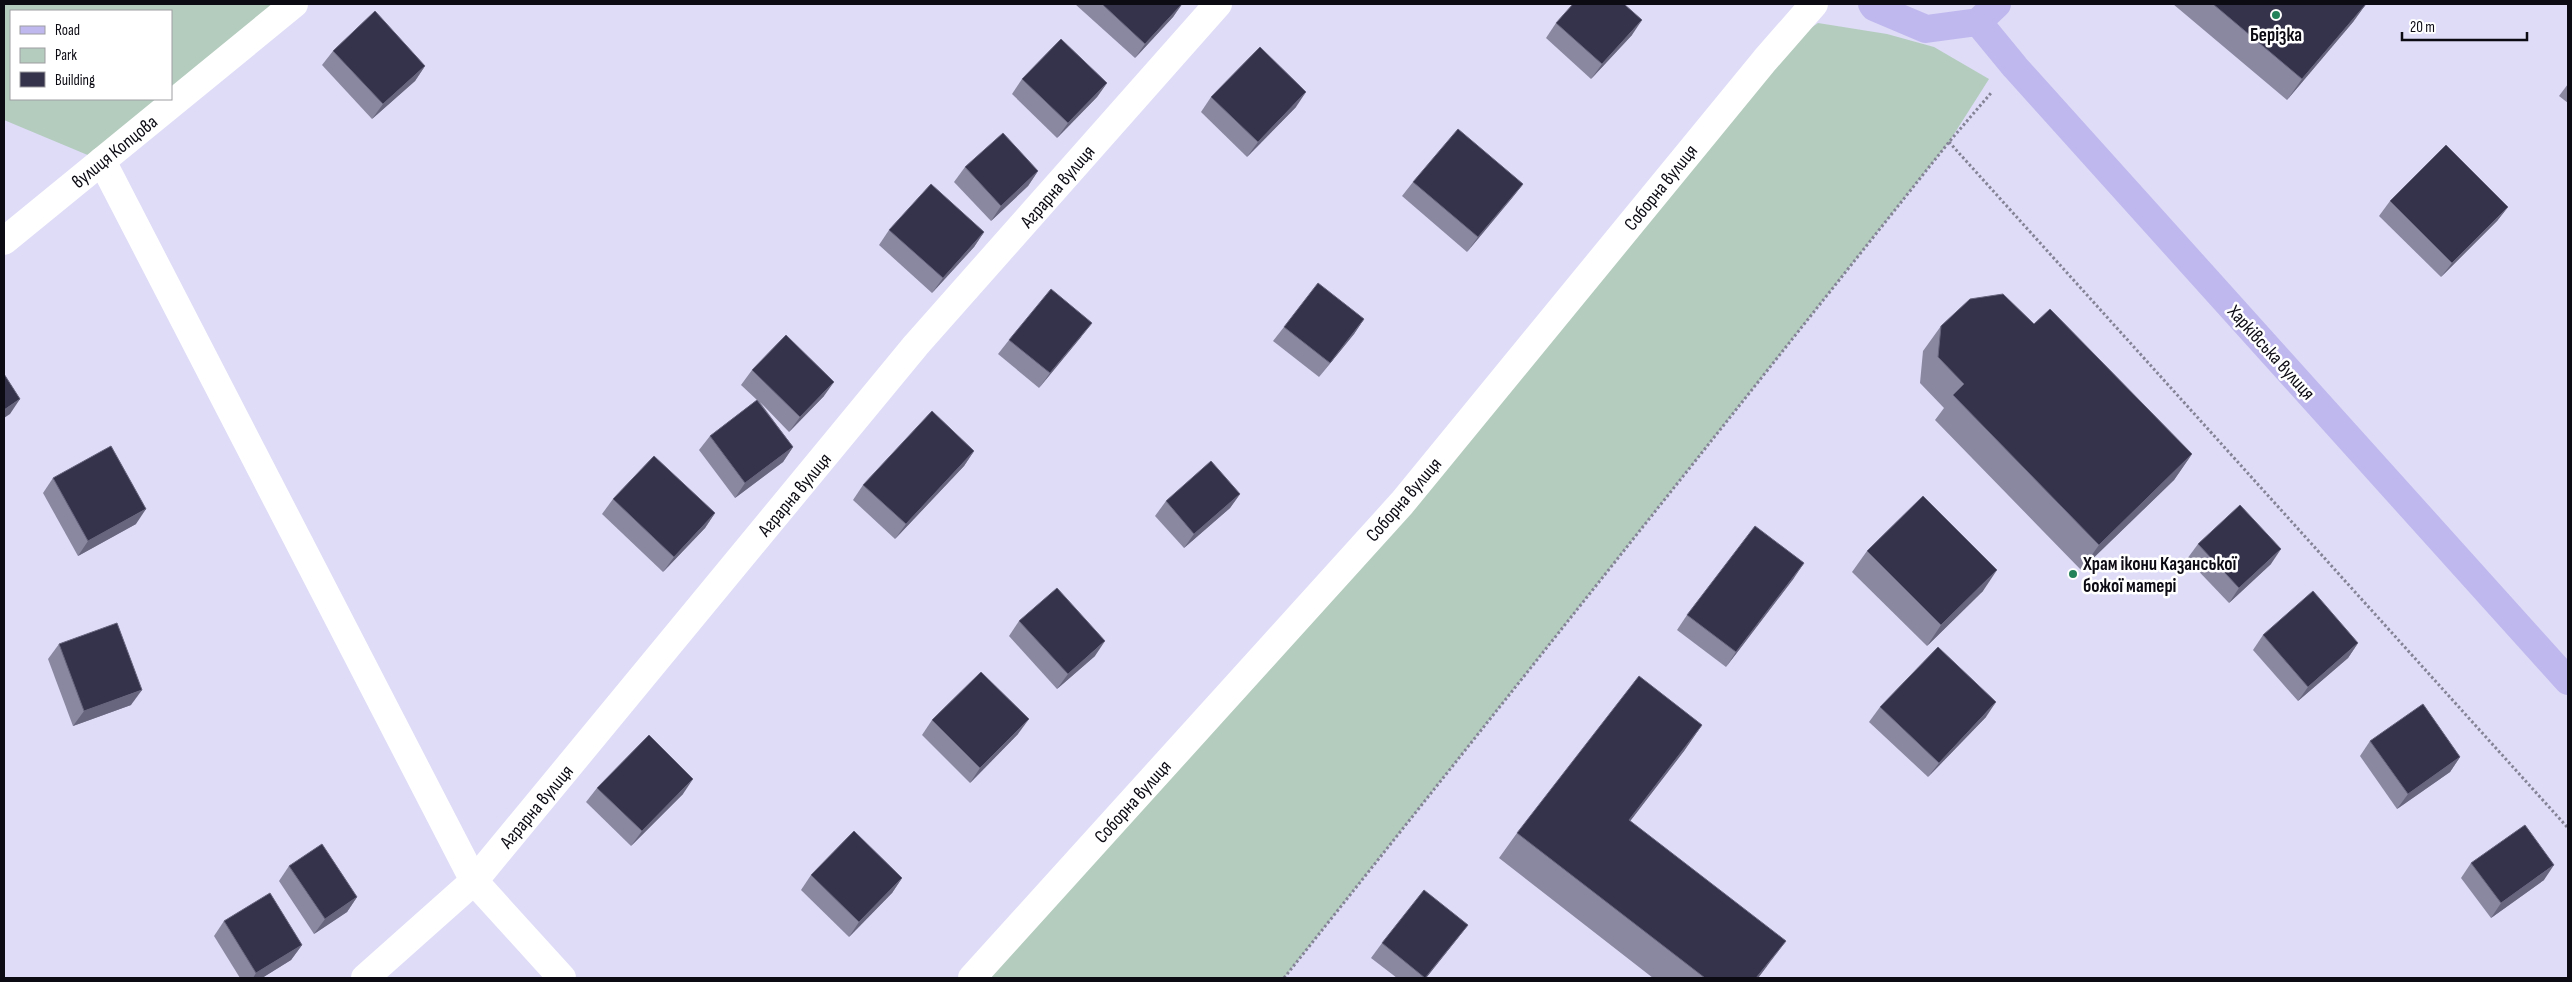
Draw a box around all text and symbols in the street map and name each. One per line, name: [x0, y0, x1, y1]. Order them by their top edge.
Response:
marker: Берізка: [2270, 9, 2282, 21]
legend: [10, 10, 172, 100]
scale bar: [2402, 10, 2527, 42]
text: 20 m: [2410, 18, 2435, 37]
text: Road: [55, 21, 80, 40]
place label: Берізка: [2250, 24, 2302, 47]
text: Park: [55, 46, 77, 65]
text: Building: [55, 71, 95, 90]
street label: вулиця Копцова: [67, 111, 162, 194]
street label: Соборна вулиця: [1620, 140, 1703, 236]
street label: Аграрна вулиця: [1015, 141, 1100, 234]
street label: Харківська вулиця: [2222, 300, 2319, 405]
street label: Аграрна вулиця: [753, 449, 837, 542]
street label: Соборна вулиця: [1361, 453, 1447, 547]
place label: Храм ікони Казанської божої матері: [2082, 553, 2237, 598]
marker: Храм ікони Казанської божої матері: [2067, 568, 2079, 580]
street label: Соборна вулиця: [1090, 756, 1176, 848]
street label: Аграрна вулиця: [495, 761, 579, 854]

